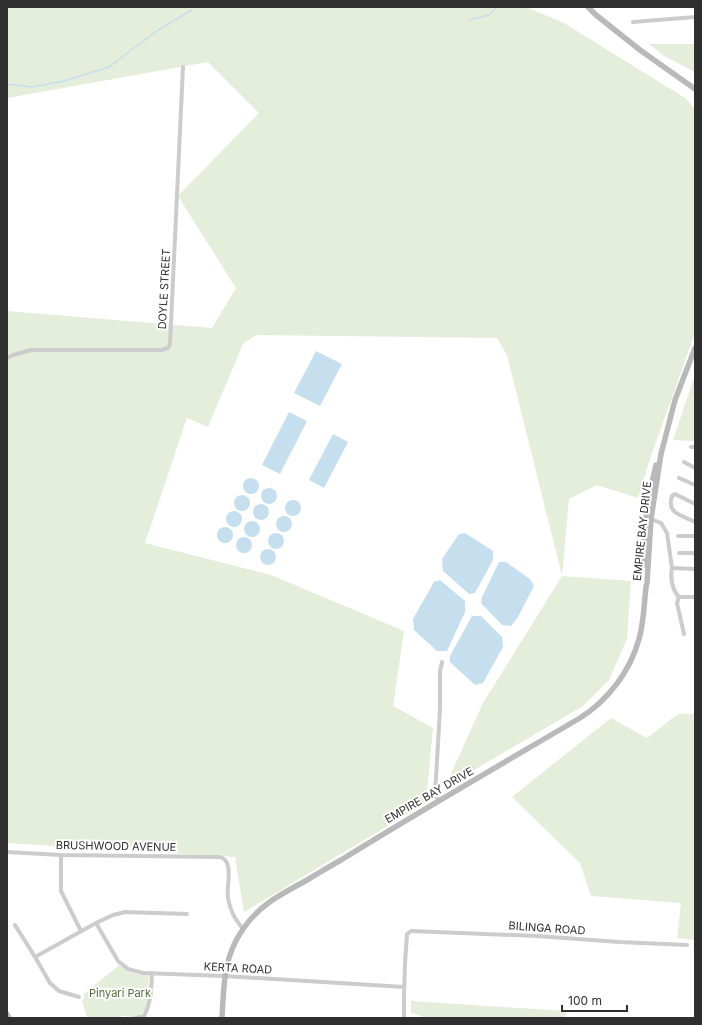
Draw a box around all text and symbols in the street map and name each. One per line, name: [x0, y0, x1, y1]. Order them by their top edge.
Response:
street label: DOYLE STREET: [155, 248, 173, 330]
street label: EMPIRE BAY DRIVE: [630, 481, 654, 581]
street label: EMPIRE BAY DRIVE: [382, 764, 476, 826]
street label: BRUSHWOOD AVENUE: [56, 838, 176, 854]
street label: BILINGA ROAD: [508, 918, 586, 938]
street label: KERTA ROAD: [203, 959, 273, 977]
park label: Pinyari Park: [89, 986, 151, 1000]
scale bar: [562, 987, 627, 1013]
text: 100 m: [568, 993, 602, 1008]

